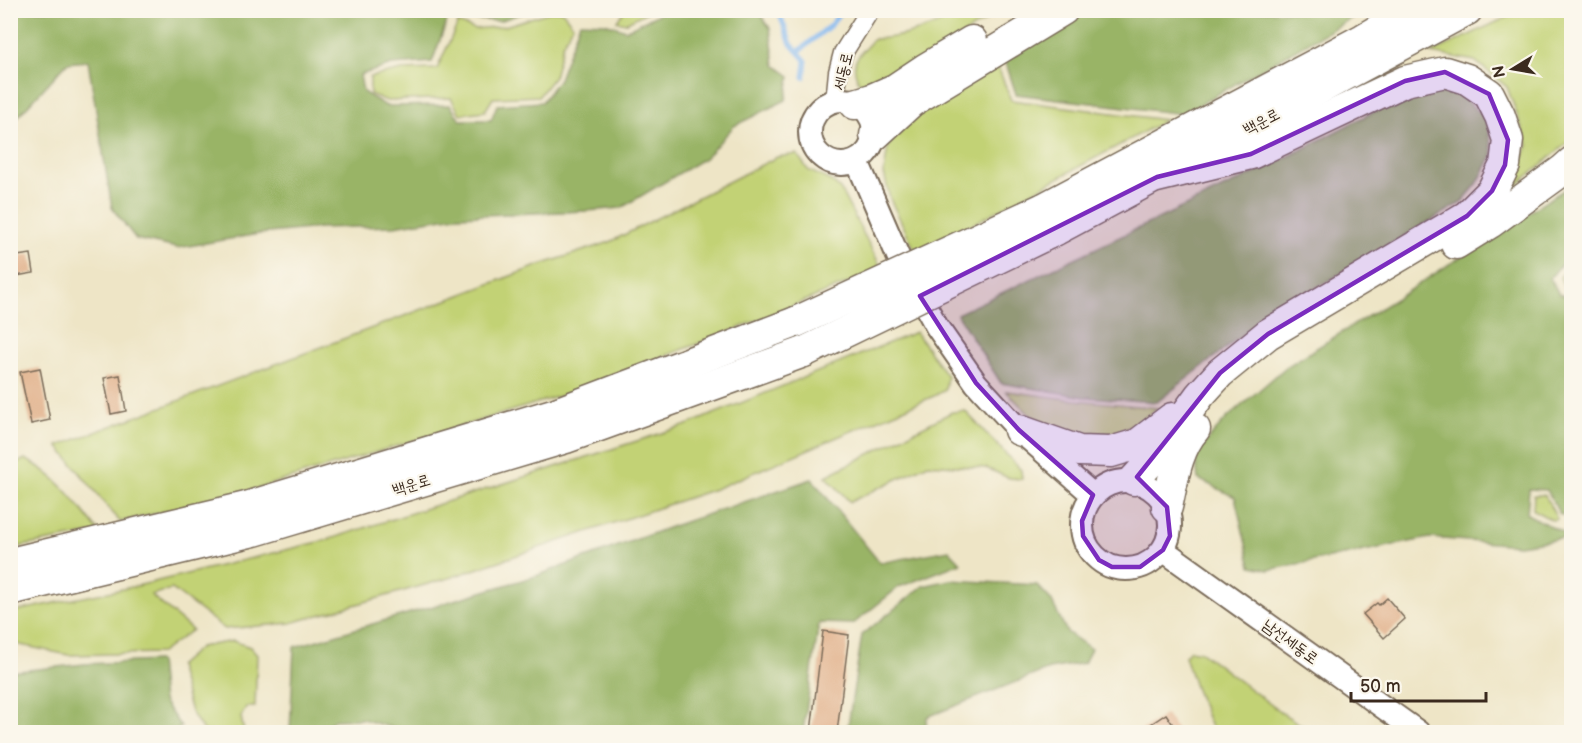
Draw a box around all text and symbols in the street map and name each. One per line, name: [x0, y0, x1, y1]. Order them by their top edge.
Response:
north arrow: [1483, 39, 1543, 99]
street label: 세동로: [830, 50, 857, 92]
text: N: [1489, 64, 1510, 79]
street label: 백운로: [1240, 105, 1283, 140]
street label: 백운로: [390, 471, 433, 500]
street label: 남선세동로: [1258, 616, 1322, 669]
scale bar: [1351, 665, 1486, 703]
text: 50 m: [1360, 676, 1401, 697]

